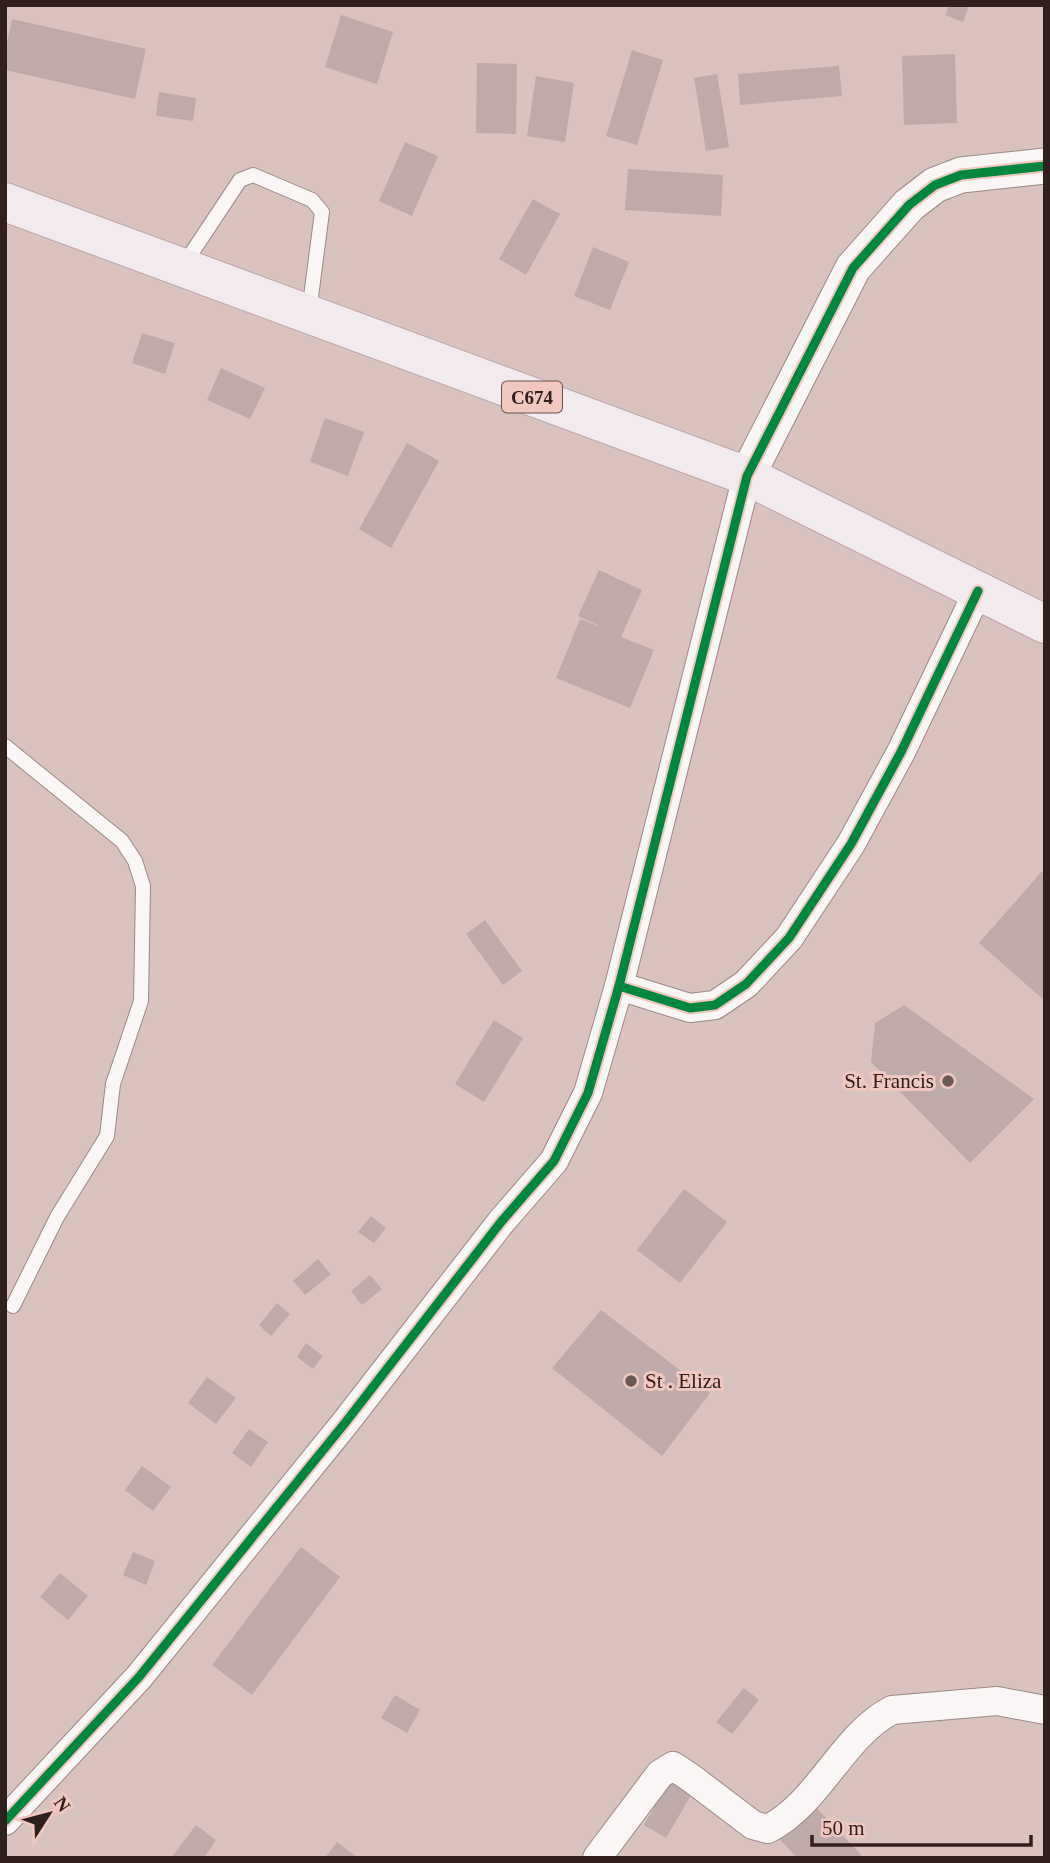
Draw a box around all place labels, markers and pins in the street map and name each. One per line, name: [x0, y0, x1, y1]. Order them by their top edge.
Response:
place label: St. Francis: [844, 1069, 934, 1093]
marker: St. Francis: [940, 1073, 956, 1089]
place label: St . Eliza: [645, 1369, 722, 1393]
marker: St . Eliza: [623, 1373, 639, 1389]

